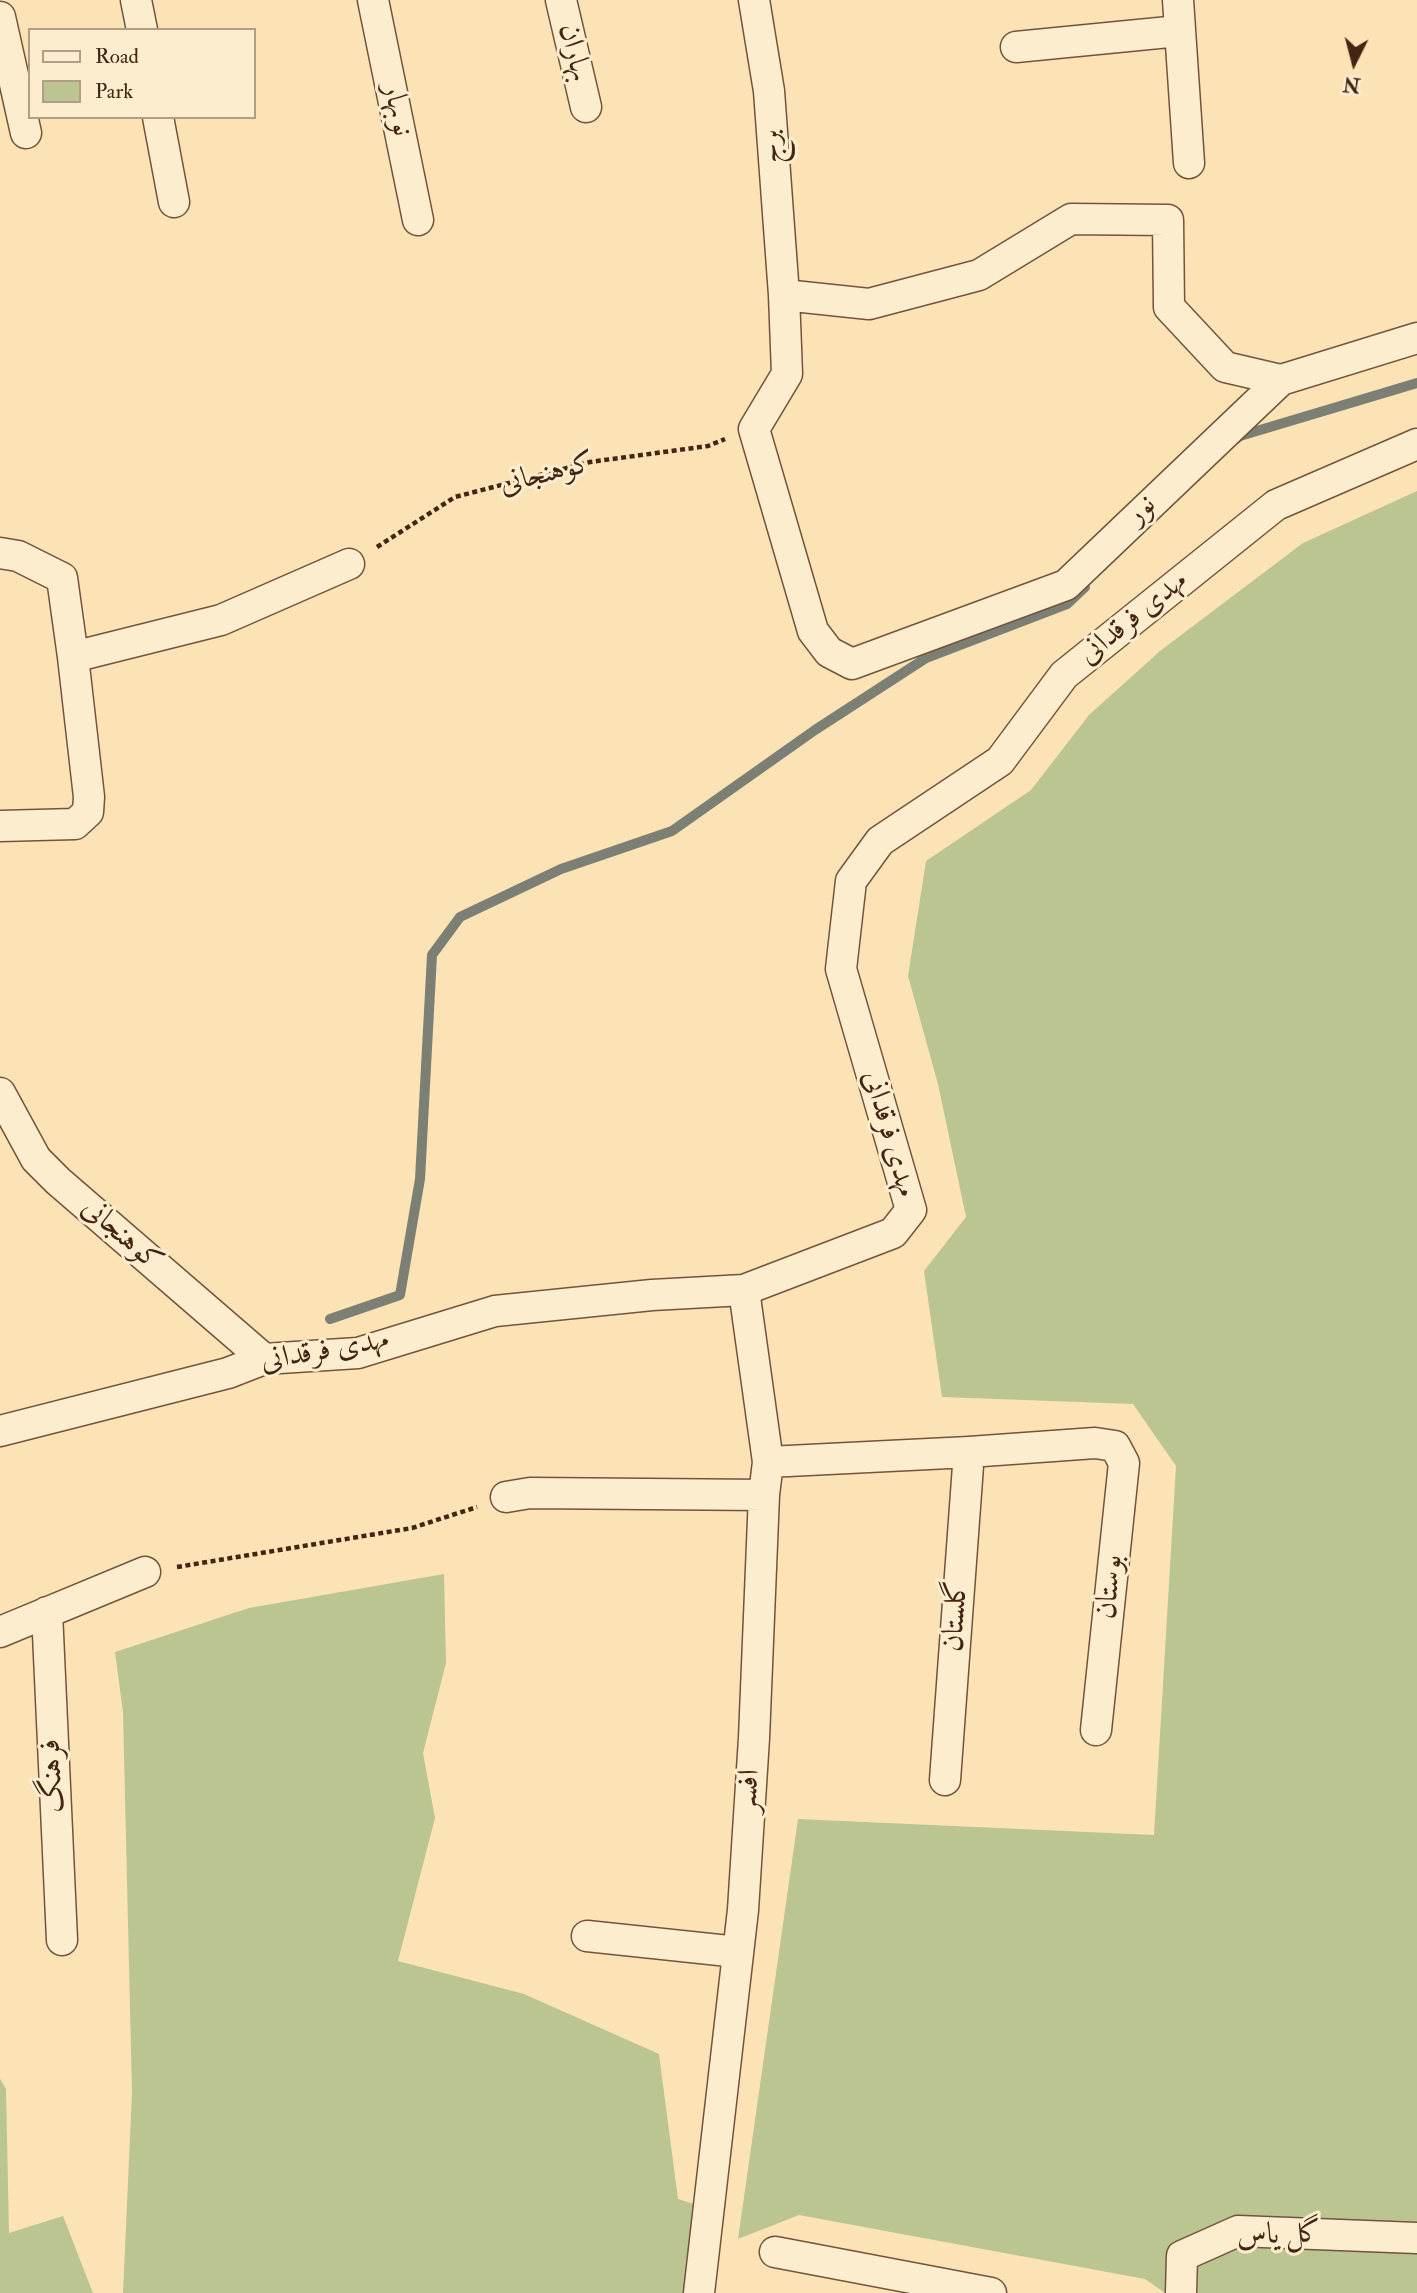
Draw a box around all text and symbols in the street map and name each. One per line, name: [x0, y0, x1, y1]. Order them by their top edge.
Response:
street label: بهاران: [548, 20, 598, 86]
legend: [28, 28, 256, 119]
north arrow: [1319, 28, 1389, 98]
text: Road: [95, 43, 139, 70]
text: N: [1342, 71, 1362, 97]
text: Park: [95, 78, 133, 105]
street label: نوبهار: [373, 80, 419, 140]
street label: برج: [754, 129, 792, 165]
street label: کوهنجانی: [496, 446, 598, 504]
street label: نور: [1119, 488, 1165, 534]
street label: مهدی فرقدانی: [1072, 564, 1196, 674]
street label: مهدی فرقدانی: [853, 1067, 923, 1201]
street label: کوهنجانی: [73, 1191, 169, 1281]
street label: مهدی فرقدانی: [258, 1323, 392, 1381]
street label: بوستان: [1090, 1553, 1132, 1621]
street label: گلستان: [937, 1579, 977, 1653]
street label: فرهنگ: [34, 1738, 74, 1814]
street label: افسر: [731, 1768, 769, 1814]
street label: گل یاس: [1236, 2217, 1322, 2255]

